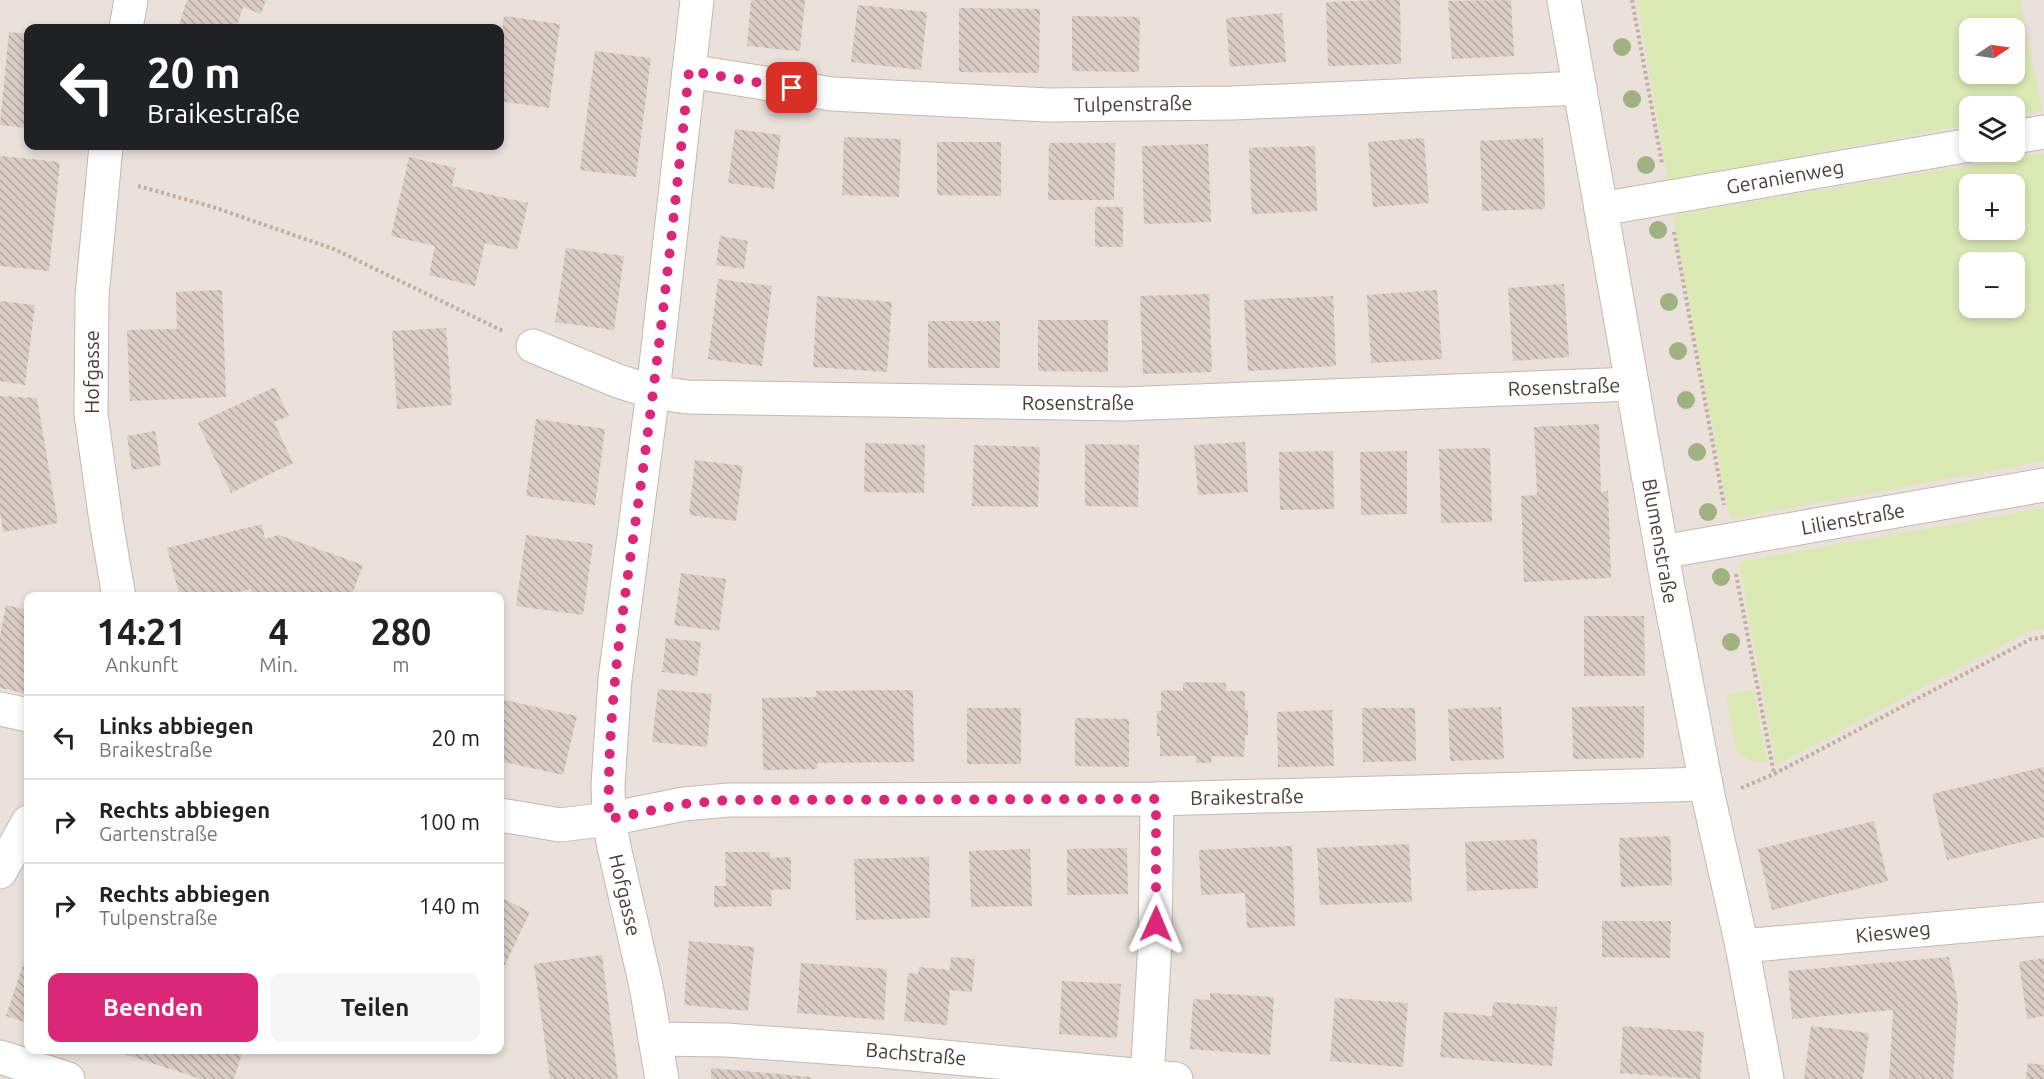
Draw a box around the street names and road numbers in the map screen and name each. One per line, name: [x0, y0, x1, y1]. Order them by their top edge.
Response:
street label: Tulpenstraße: [1073, 91, 1193, 116]
street label: Geranienweg: [1724, 155, 1845, 198]
street label: Hofgasse: [80, 330, 103, 414]
street label: Rosenstraße: [1507, 373, 1621, 400]
street label: Rosenstraße: [1022, 391, 1134, 414]
street label: Blumenstraße: [1638, 477, 1683, 605]
street label: Lilienstraße: [1799, 498, 1907, 539]
street label: Braikestraße: [1190, 784, 1304, 809]
street label: Hofgasse: [605, 852, 646, 938]
street label: Kiesweg: [1854, 916, 1932, 947]
street label: Bachstraße: [865, 1038, 967, 1069]

